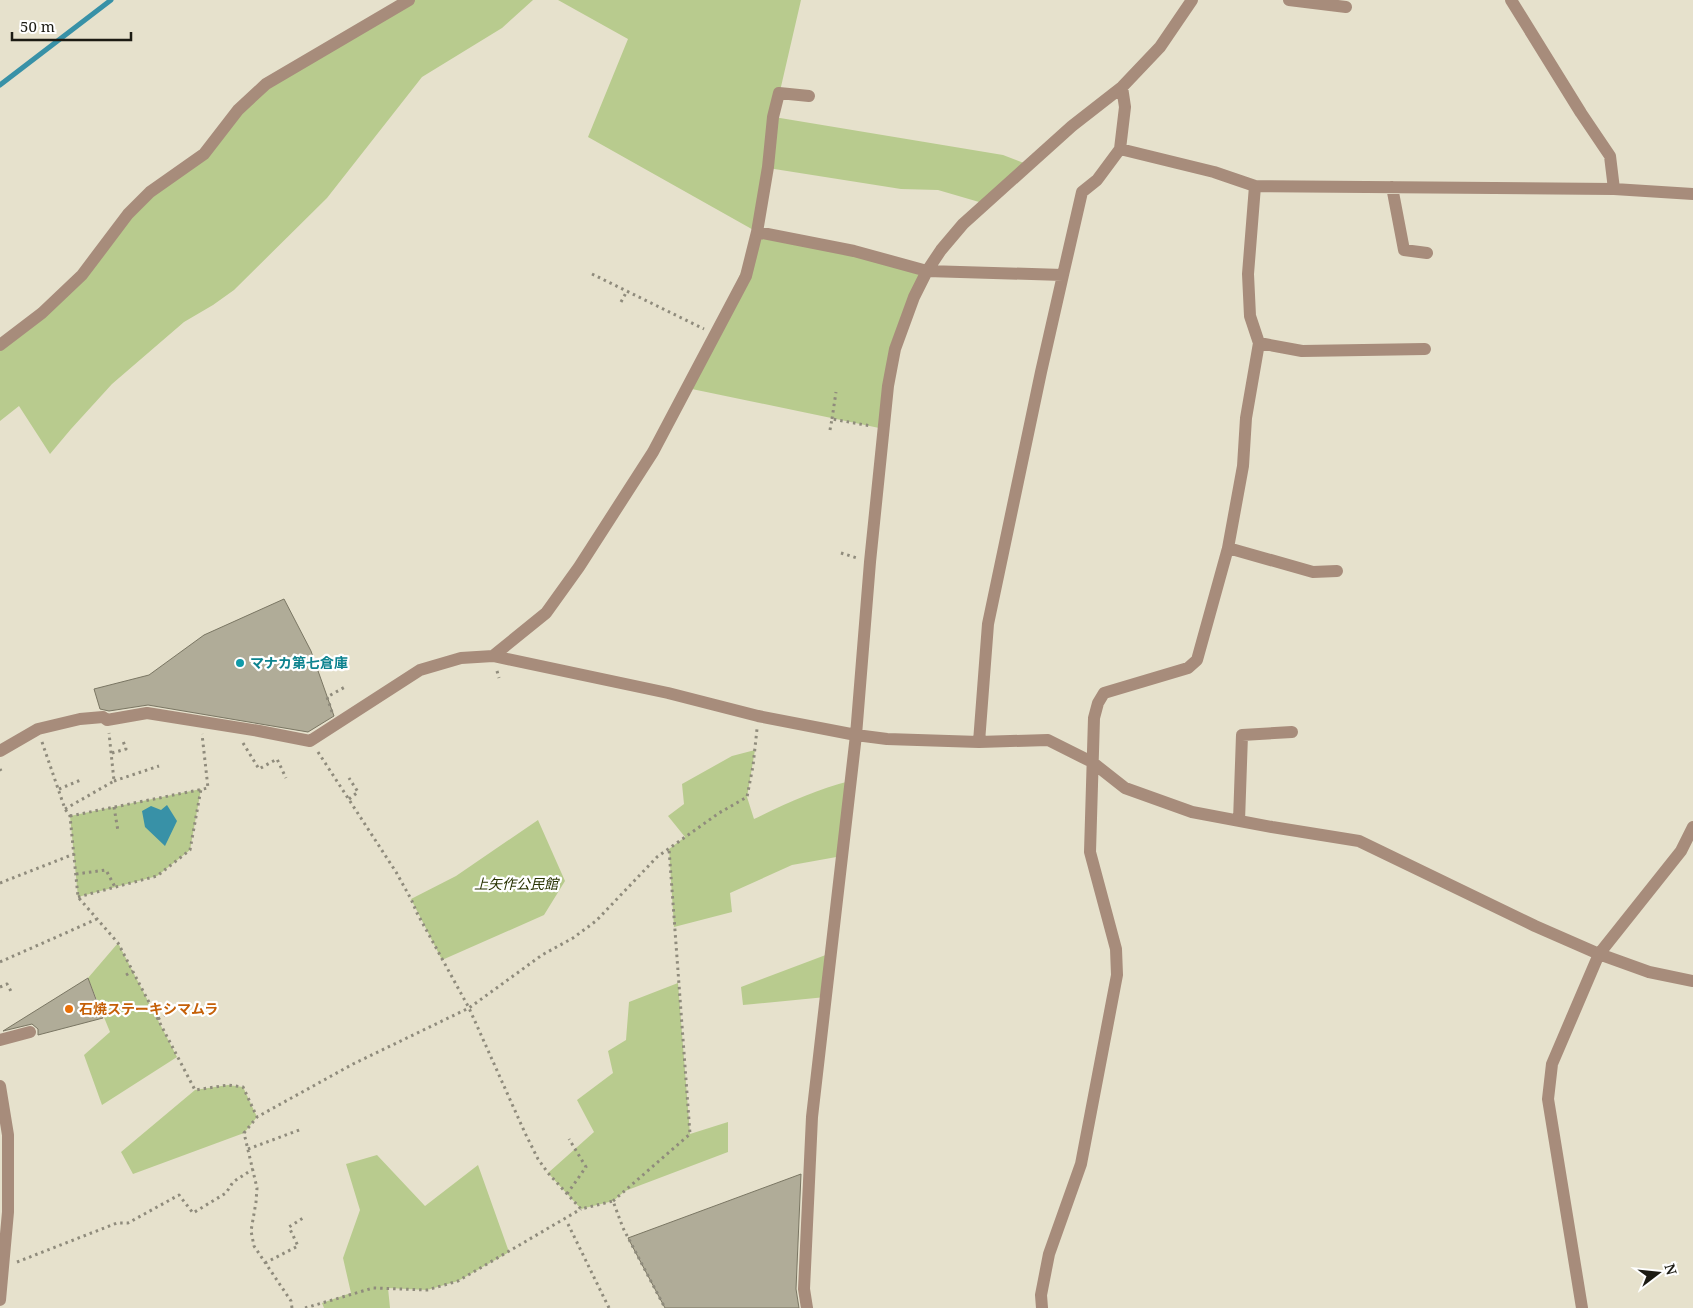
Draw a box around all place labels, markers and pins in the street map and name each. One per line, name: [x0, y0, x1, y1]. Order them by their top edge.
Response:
place label: マナカ第七倉庫: [250, 653, 348, 672]
marker: マナカ第七倉庫: [234, 657, 246, 669]
place label: 石焼ステーキシマムラ: [79, 999, 218, 1018]
marker: 石焼ステーキシマムラ: [63, 1003, 75, 1015]

